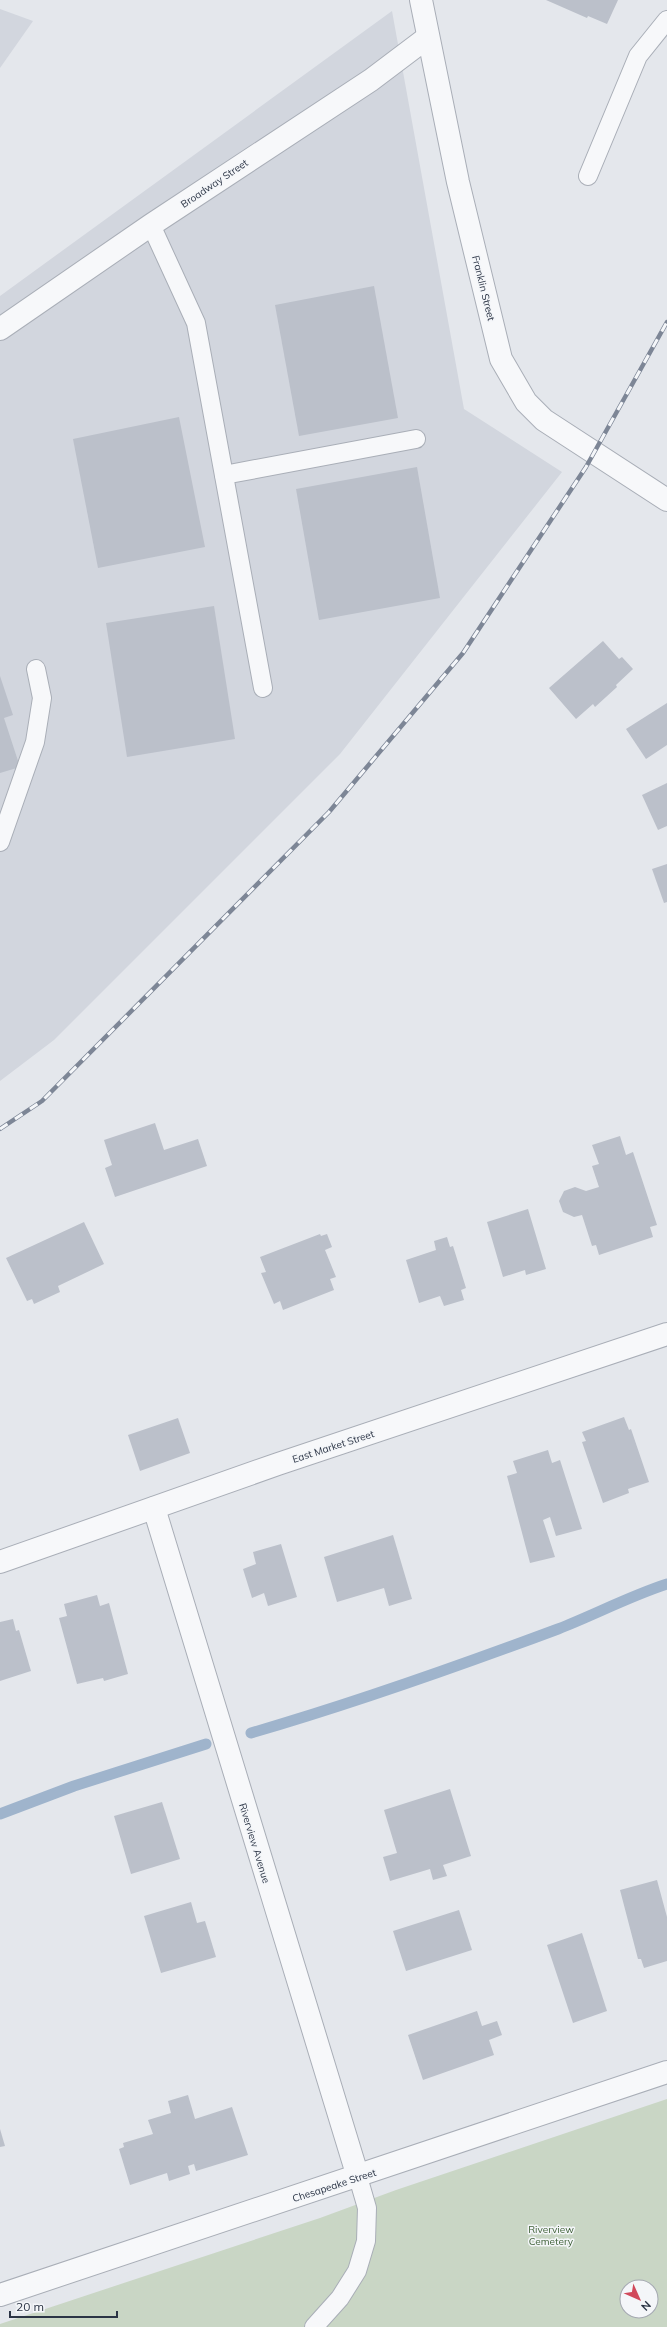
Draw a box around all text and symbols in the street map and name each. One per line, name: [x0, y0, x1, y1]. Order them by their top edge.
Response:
street label: Broadway Street: [178, 156, 251, 211]
street label: Franklin Street: [469, 254, 498, 323]
street label: East Market Street: [291, 1427, 376, 1466]
street label: Riverview Avenue: [236, 1802, 273, 1885]
street label: Chesapeake Street: [291, 2166, 378, 2205]
park label: Riverview Cemetery: [528, 2223, 574, 2248]
north arrow: [619, 2279, 659, 2319]
scale bar: [10, 2293, 117, 2319]
text: N: [638, 2298, 654, 2314]
text: 20 m: [16, 2299, 44, 2314]

